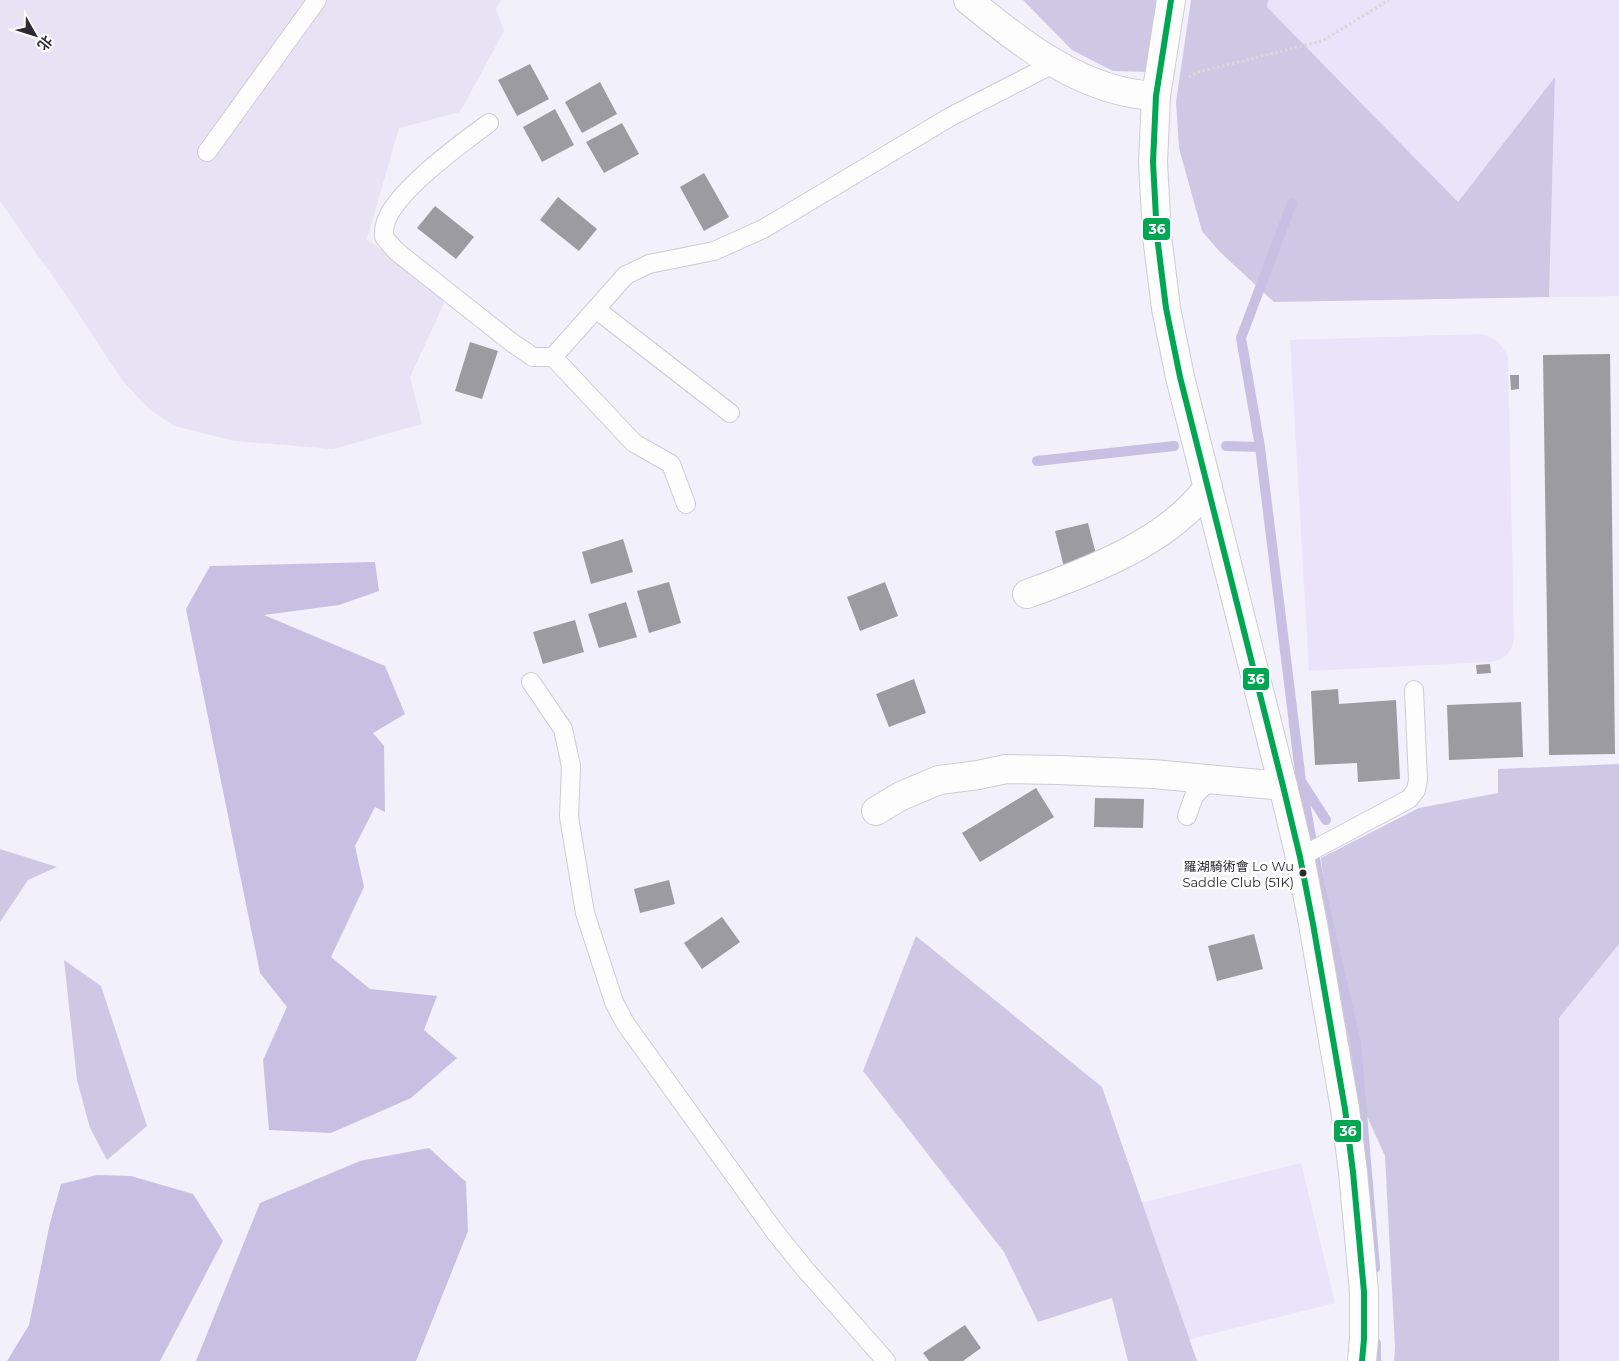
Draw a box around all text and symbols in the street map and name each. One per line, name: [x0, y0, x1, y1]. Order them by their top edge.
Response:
north arrow: [10, 10, 60, 60]
text: 北: [34, 32, 57, 54]
line badge: 36: [1142, 217, 1171, 241]
text: 36: [1147, 220, 1166, 238]
line badge: 36: [1242, 667, 1270, 691]
text: 36: [1246, 670, 1265, 688]
place label: 羅湖騎術會 Lo Wu Saddle Club (51K): [1182, 858, 1294, 890]
marker: 羅湖騎術會 Lo Wu Saddle Club (51K): [1298, 868, 1308, 878]
line badge: 36: [1333, 1119, 1362, 1143]
text: 36: [1338, 1122, 1357, 1140]

